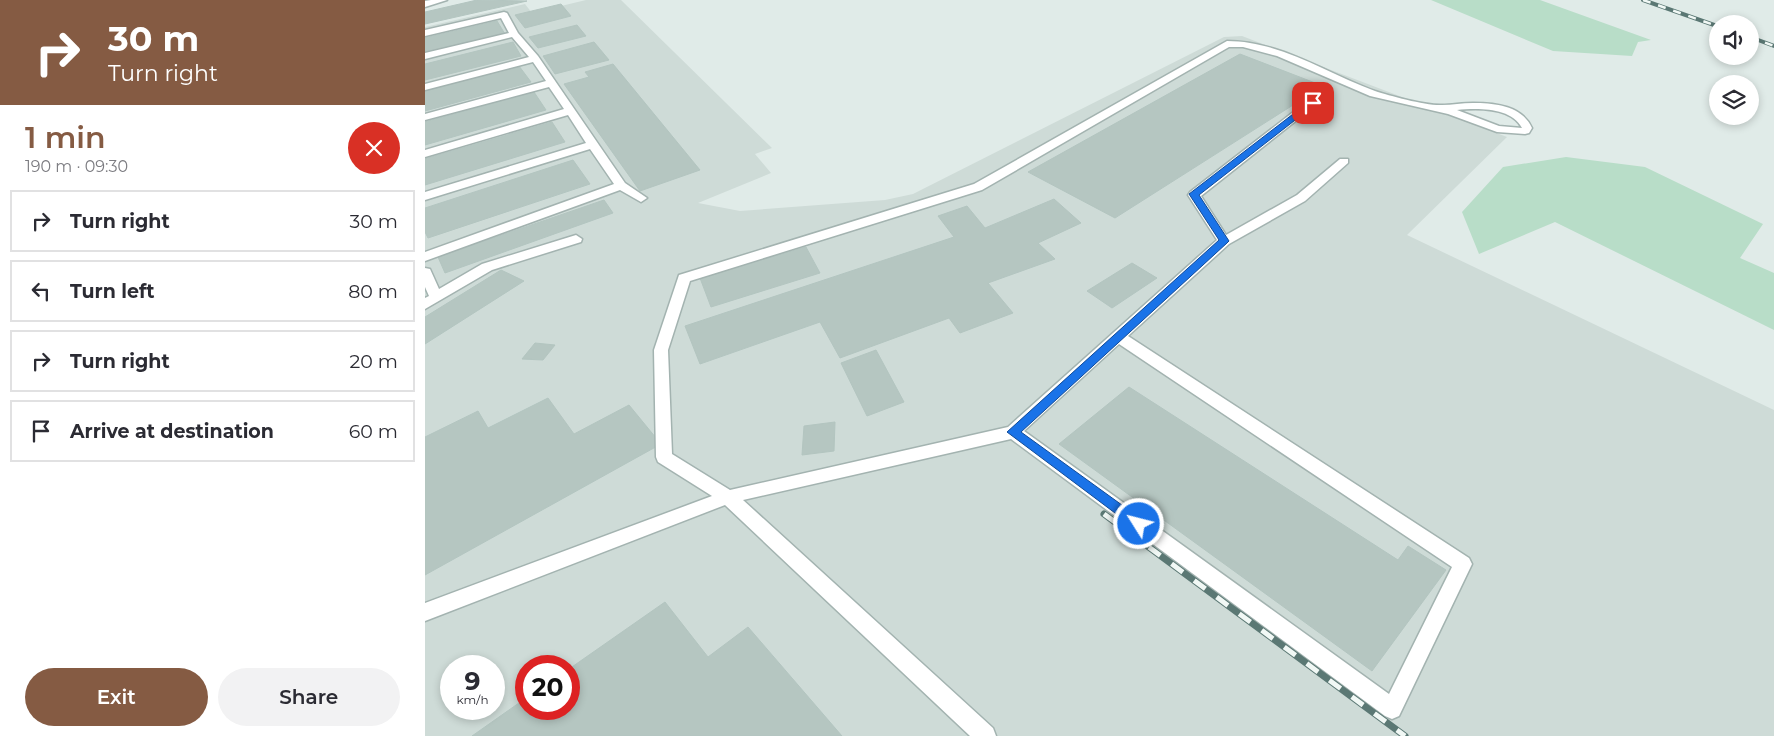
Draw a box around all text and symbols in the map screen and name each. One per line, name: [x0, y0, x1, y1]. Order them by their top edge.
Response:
map controls: [1709, 15, 1759, 125]
button: sound: [1709, 15, 1759, 65]
text: 30 m: [108, 17, 199, 60]
icon: right: [25, 20, 90, 85]
text: Turn right: [108, 60, 218, 87]
button: layers: [1709, 75, 1759, 125]
pin: [1292, 82, 1334, 124]
icon: arrive: [1299, 89, 1327, 117]
text: 1 min: [25, 119, 106, 156]
button: close: [348, 122, 400, 174]
text: 190 m · 09:30: [25, 157, 128, 176]
icon: right: [27, 207, 55, 235]
text: Turn right: [70, 210, 170, 233]
text: 30 m: [350, 210, 398, 233]
icon: left: [27, 277, 55, 305]
text: Turn left: [70, 280, 155, 303]
text: 80 m: [348, 280, 398, 303]
icon: right: [27, 347, 55, 375]
text: Turn right: [70, 350, 170, 373]
text: 20 m: [350, 350, 398, 373]
icon: arrive: [27, 417, 55, 445]
text: Arrive at destination: [70, 420, 274, 443]
text: 60 m: [349, 420, 398, 443]
position arrow: [1112, 497, 1164, 549]
speed limit sign: 20: [515, 655, 580, 720]
text: 9: [465, 666, 480, 696]
button: Exit: [25, 668, 208, 726]
button: Share: [218, 668, 400, 726]
text: km/h: [456, 692, 489, 707]

